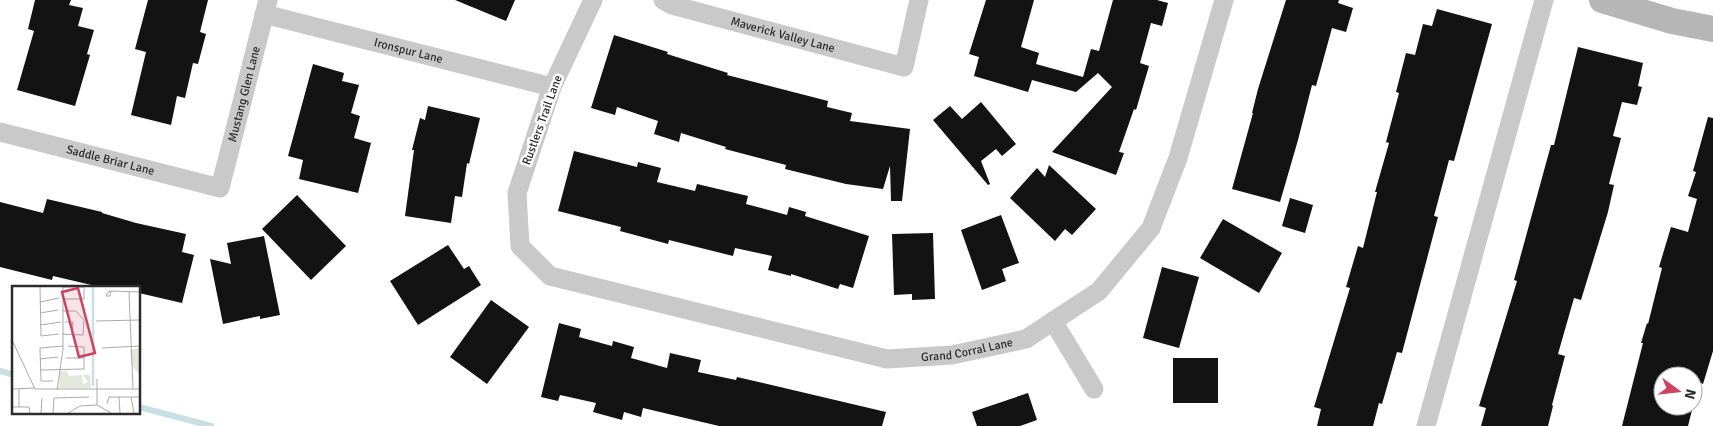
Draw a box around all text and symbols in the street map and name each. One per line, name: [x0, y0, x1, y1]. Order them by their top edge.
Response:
street label: Maverick Valley Lane: [729, 14, 837, 56]
street label: Ironspur Lane: [372, 35, 444, 67]
street label: Mustang Glen Lane: [225, 45, 264, 144]
street label: Rustlers Trail Lane: [519, 73, 566, 167]
street label: Saddle Briar Lane: [65, 142, 156, 179]
inset map: [12, 286, 140, 414]
street label: Grand Corral Lane: [921, 335, 1014, 365]
north arrow: [1653, 366, 1703, 416]
text: N: [1681, 387, 1700, 401]

